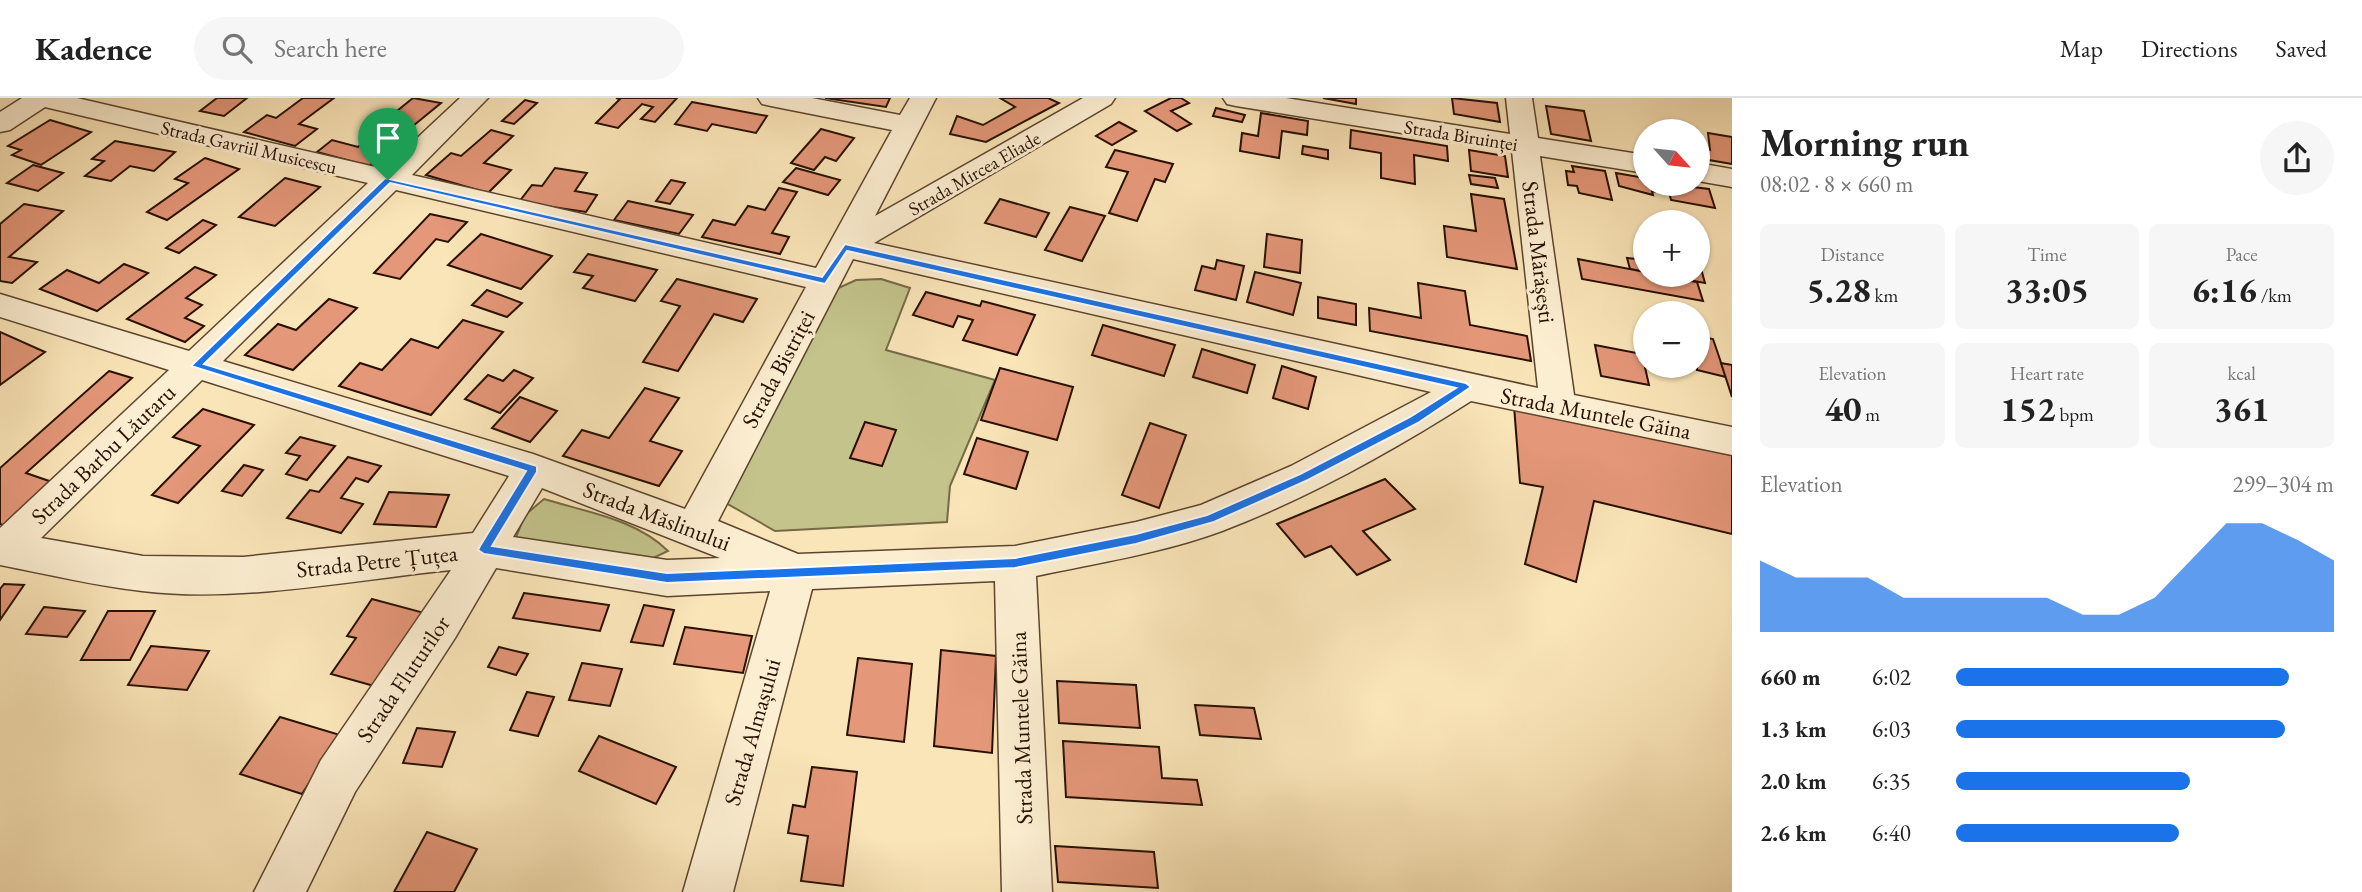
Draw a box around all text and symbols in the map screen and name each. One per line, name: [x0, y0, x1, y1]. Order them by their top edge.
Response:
search box: [194, 17, 684, 80]
text: Kadence: [35, 27, 152, 70]
icon: search: [218, 29, 256, 67]
text: Search here: [274, 31, 387, 65]
text: Map: [2060, 33, 2103, 64]
text: Directions: [2141, 33, 2238, 64]
text: Saved: [2276, 33, 2327, 64]
pin: [358, 108, 418, 180]
street label: Strada Biruinței: [1402, 114, 1520, 157]
street label: Strada Gavriil Musicescu: [159, 115, 339, 180]
text: Morning run: [1760, 118, 1969, 167]
icon: arrive: [369, 119, 407, 157]
north arrow: [1633, 119, 1710, 196]
map controls: [1633, 119, 1710, 378]
button: share: [2260, 121, 2334, 195]
street label: Strada Mircea Eliade: [904, 125, 1045, 221]
text: 08:02 · 8 × 660 m: [1760, 169, 1913, 199]
street label: Strada Mărășești: [1515, 179, 1563, 325]
button: +: [1633, 210, 1710, 287]
text: Distance: [1821, 242, 1884, 267]
text: Time: [2027, 242, 2067, 267]
text: Pace: [2226, 242, 2258, 267]
text: 5.28: [1806, 267, 1871, 312]
text: 33:05: [2005, 267, 2089, 312]
text: 6:16: [2191, 267, 2257, 312]
text: km: [1871, 283, 1898, 308]
text: /km: [2257, 283, 2292, 308]
button: −: [1633, 301, 1710, 378]
street label: Strada Bistriței: [734, 305, 822, 433]
text: Elevation: [1818, 361, 1887, 386]
text: Heart rate: [2010, 361, 2084, 386]
text: kcal: [2227, 361, 2256, 386]
street label: Strada Barbu Lăutaru: [24, 377, 182, 531]
street label: Strada Muntele Găina: [1498, 380, 1695, 446]
text: 40: [1825, 386, 1862, 431]
text: 152: [2000, 386, 2056, 431]
text: 361: [2214, 386, 2269, 431]
text: m: [1862, 402, 1880, 427]
text: bpm: [2056, 402, 2094, 427]
text: Elevation: [1760, 469, 1843, 499]
text: 299–304 m: [2233, 469, 2334, 499]
street label: Strada Măslinului: [579, 474, 735, 558]
street label: Strada Petre Țuțea: [295, 538, 460, 584]
street label: Strada Fluturilor: [350, 609, 457, 748]
street label: Strada Muntele Găina: [1003, 630, 1039, 825]
street label: Strada Almașului: [717, 655, 787, 809]
text: 660 m: [1760, 662, 1821, 692]
text: 6:02: [1872, 662, 1911, 692]
text: 1.3 km: [1760, 714, 1827, 744]
text: 6:03: [1872, 714, 1911, 744]
text: 2.0 km: [1760, 766, 1827, 796]
text: 6:35: [1872, 766, 1911, 796]
text: 2.6 km: [1760, 818, 1827, 848]
text: 6:40: [1872, 818, 1911, 848]

